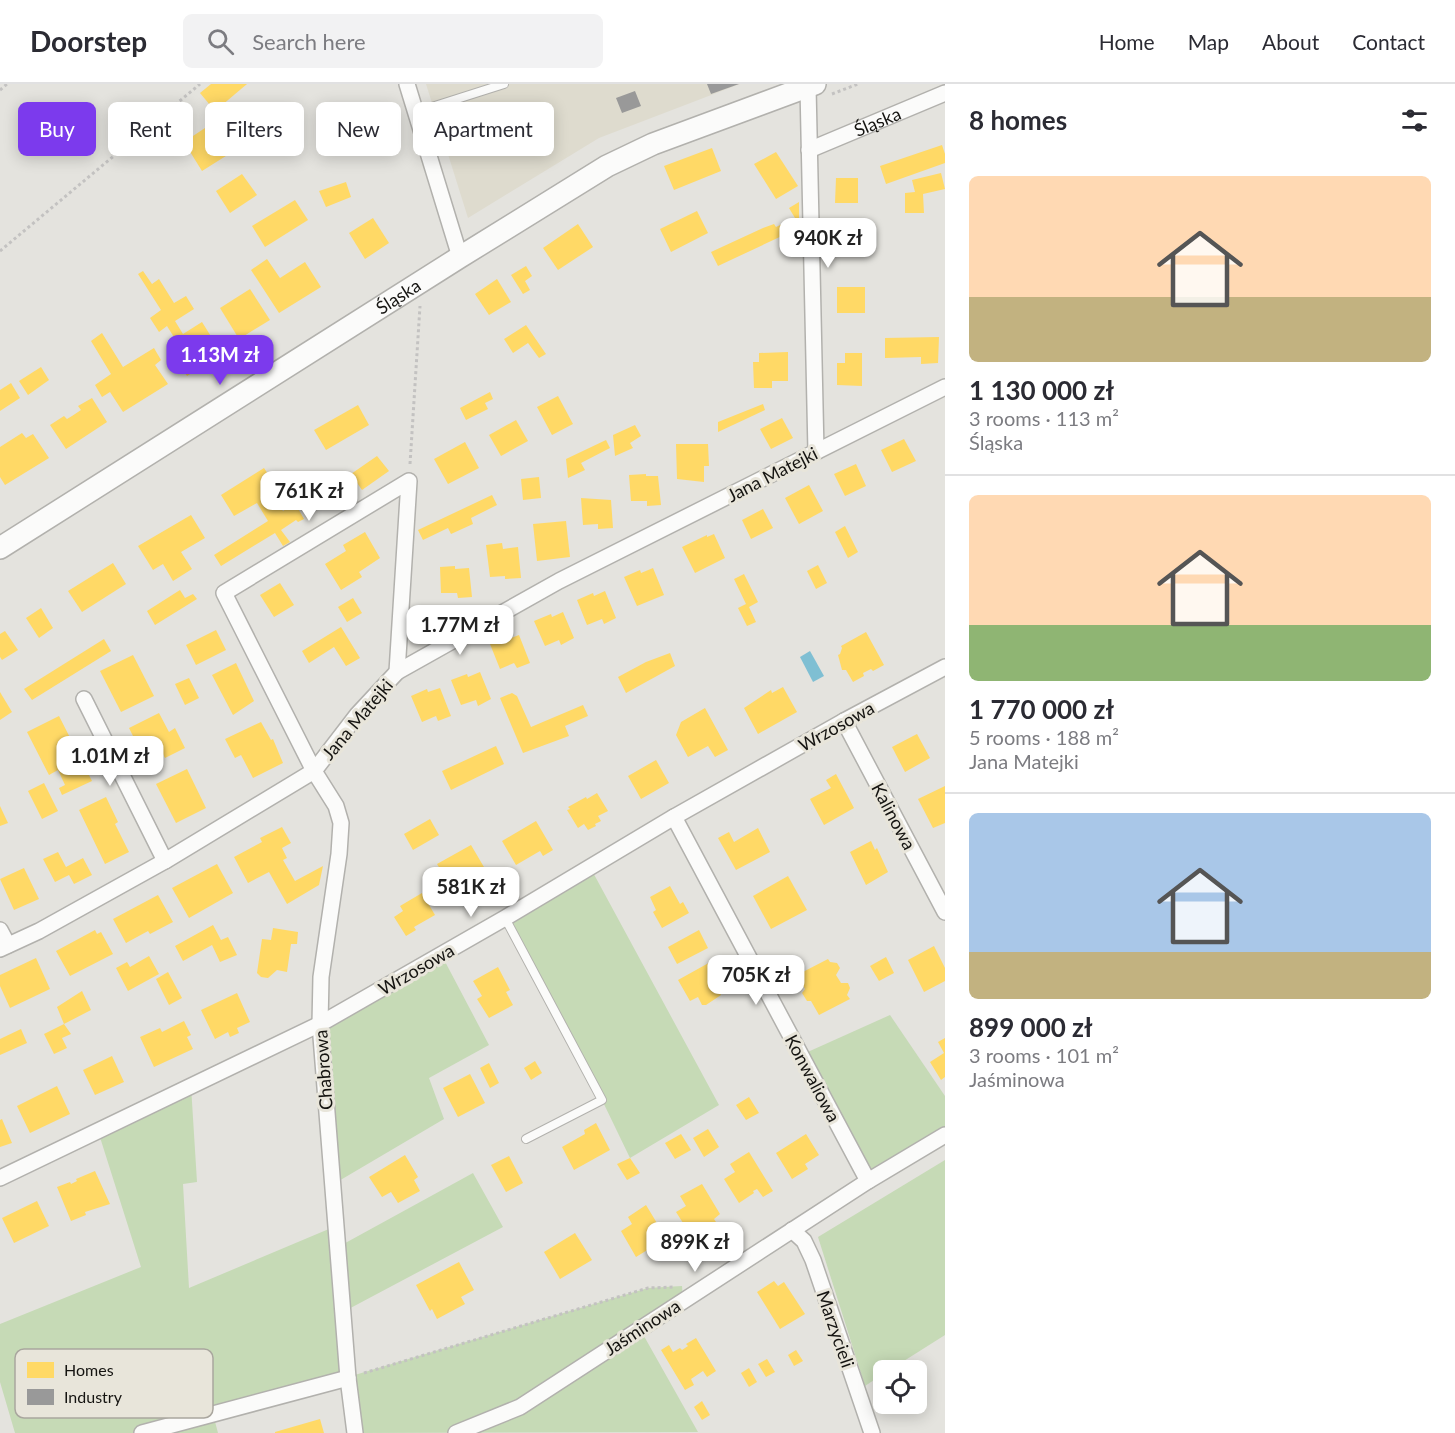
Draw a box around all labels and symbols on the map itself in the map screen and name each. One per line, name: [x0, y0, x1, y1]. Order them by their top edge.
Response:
street label: Śląska: [851, 102, 904, 141]
pin: 940K zł: [773, 218, 883, 269]
street label: Śląska: [372, 274, 425, 319]
pin: 1.13M zł: [158, 335, 282, 386]
street label: Jana Matejki: [723, 442, 821, 506]
pin: 761K zł: [254, 471, 364, 522]
pin: 1.77M zł: [398, 605, 522, 656]
street label: Jana Matejki: [317, 674, 397, 764]
street label: Wrzosowa: [794, 696, 878, 756]
pin: 1.01M zł: [48, 736, 172, 787]
street label: Kalinowa: [867, 779, 921, 853]
pin: 581K zł: [416, 867, 526, 918]
street label: Wrzosowa: [374, 939, 458, 999]
pin: 705K zł: [701, 955, 811, 1006]
street label: Chabrowa: [309, 1029, 337, 1111]
street label: Konwaliowa: [781, 1030, 845, 1126]
pin: 899K zł: [640, 1222, 750, 1273]
street label: Marzycieli: [813, 1288, 859, 1370]
street label: Jaśminowa: [600, 1294, 684, 1360]
legend: [15, 1349, 213, 1418]
text: Homes: [64, 1360, 114, 1379]
text: Industry: [64, 1387, 123, 1406]

